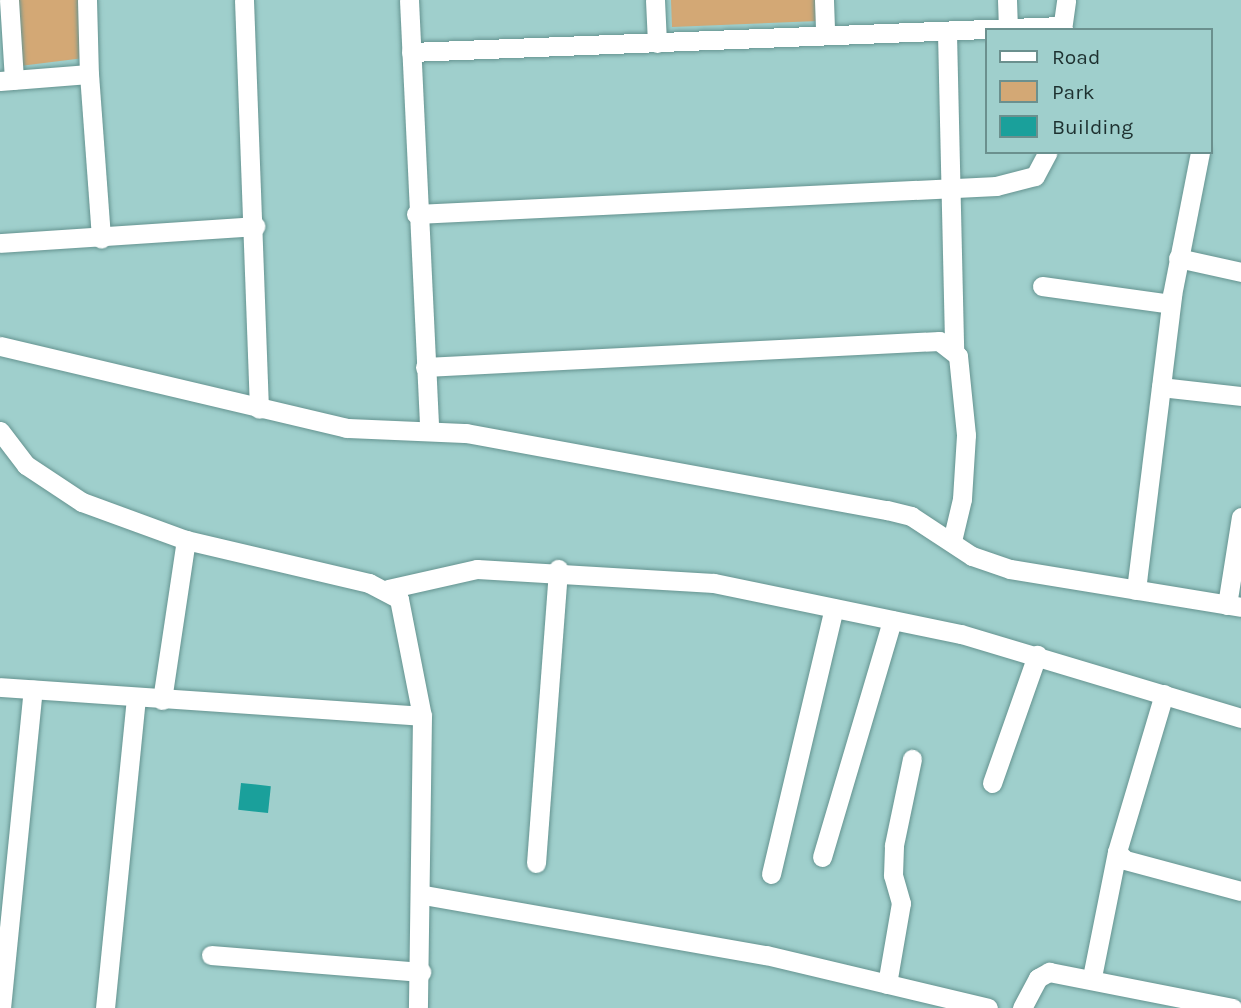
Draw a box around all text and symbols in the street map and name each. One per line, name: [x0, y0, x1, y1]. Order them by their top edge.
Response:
legend: [986, 28, 1213, 154]
text: Road: [1052, 45, 1100, 69]
text: Park: [1052, 80, 1095, 104]
text: Building: [1052, 115, 1133, 139]

